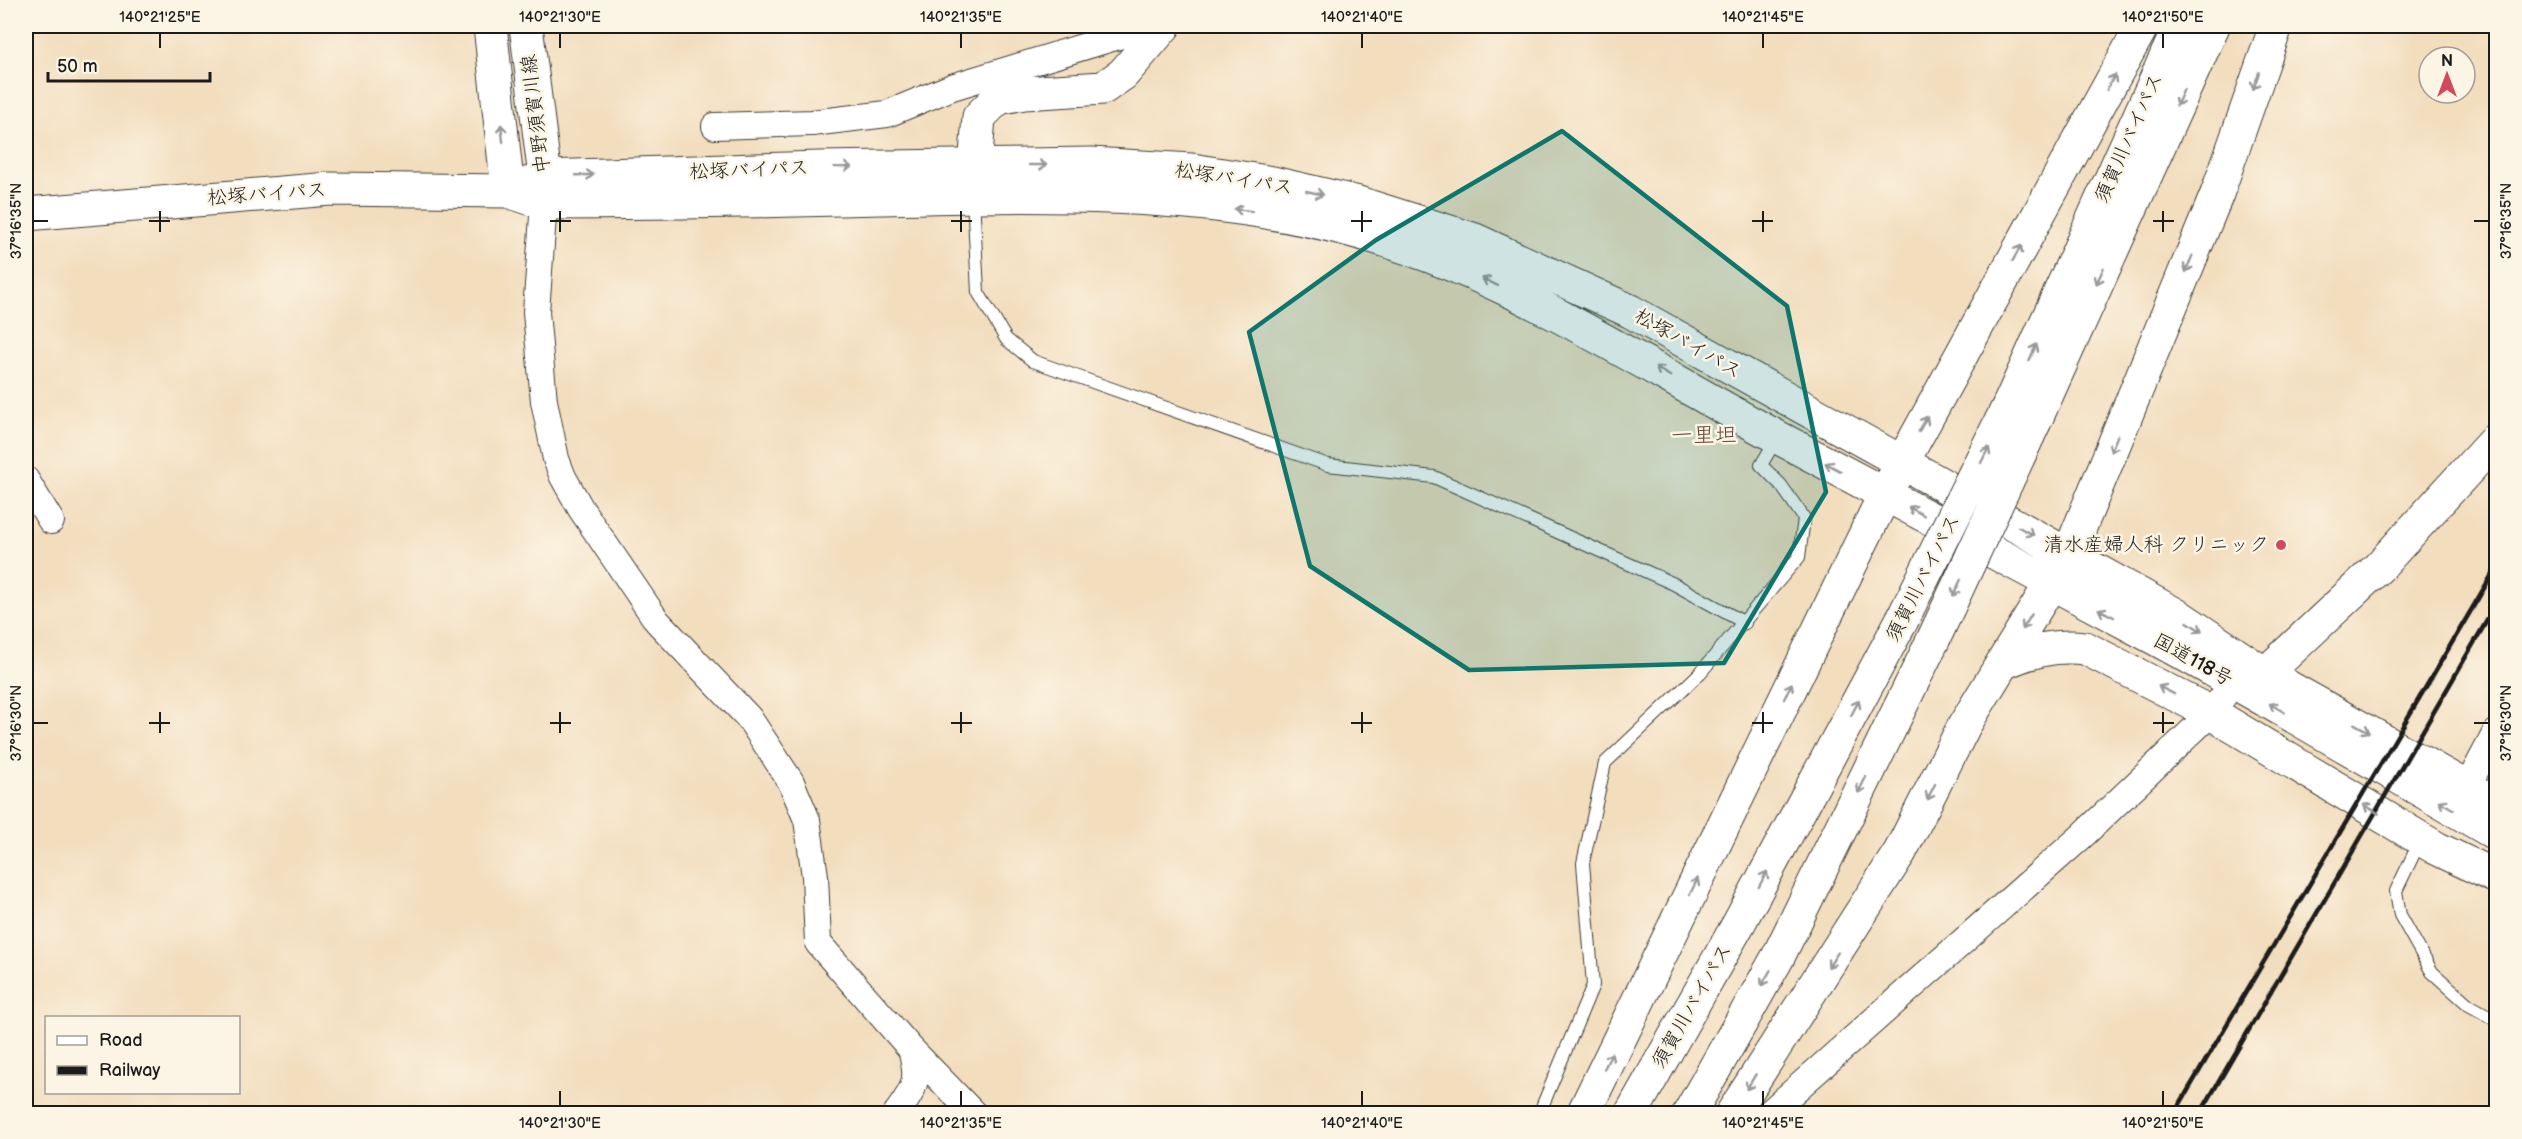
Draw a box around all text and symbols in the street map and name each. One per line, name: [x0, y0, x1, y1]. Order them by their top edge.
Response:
text: 140°21'25"E: [119, 8, 201, 27]
text: 140°21'30"E: [519, 8, 601, 27]
text: 140°21'35"E: [920, 8, 1002, 27]
text: 140°21'40"E: [1321, 8, 1403, 27]
text: 140°21'45"E: [1722, 8, 1804, 27]
text: 140°21'50"E: [2122, 8, 2204, 27]
scale bar: [48, 45, 210, 83]
north arrow: [2417, 45, 2477, 105]
text: N: [2441, 52, 2453, 71]
street label: 中野須賀川線: [517, 53, 555, 175]
text: 50 m: [57, 56, 98, 77]
street label: 須賀川バイパス: [2090, 69, 2168, 207]
one-way arrow: [2250, 71, 2261, 90]
one-way arrow: [2105, 74, 2117, 91]
one-way arrow: [2174, 89, 2185, 107]
one-way arrow: [496, 123, 507, 143]
street label: 松塚バイパス: [689, 156, 809, 184]
street label: 松塚バイパス: [1173, 158, 1295, 200]
one-way arrow: [1027, 159, 1047, 171]
one-way arrow: [833, 162, 853, 173]
one-way arrow: [575, 170, 595, 181]
street label: 松塚バイパス: [207, 178, 327, 210]
text: 37°16'35"N: [7, 183, 26, 259]
text: 37°16'35"N: [2497, 183, 2516, 259]
one-way arrow: [1305, 187, 1324, 199]
one-way arrow: [1234, 205, 1254, 216]
one-way arrow: [2011, 245, 2023, 262]
one-way arrow: [2183, 254, 2194, 272]
one-way arrow: [2094, 266, 2106, 284]
one-way arrow: [1481, 275, 1499, 287]
street label: 松塚バイパス: [1630, 304, 1746, 384]
one-way arrow: [2028, 344, 2039, 362]
one-way arrow: [1654, 366, 1672, 377]
one-way arrow: [1918, 415, 1929, 433]
district label: 一里坦: [1671, 422, 1737, 449]
one-way arrow: [2108, 434, 2119, 452]
one-way arrow: [1979, 446, 1991, 464]
one-way arrow: [1824, 460, 1842, 472]
one-way arrow: [1908, 505, 1925, 517]
street label: 須賀川バイパス: [1881, 510, 1965, 646]
one-way arrow: [2017, 525, 2034, 537]
place label: 清水産婦人科 クリニック: [2044, 533, 2269, 557]
marker: 清水産婦人科 クリニック: [2274, 538, 2288, 552]
one-way arrow: [1951, 578, 1963, 596]
one-way arrow: [2098, 607, 2116, 618]
one-way arrow: [2021, 613, 2033, 630]
one-way arrow: [2187, 621, 2204, 634]
street label: 国道118号: [2149, 628, 2237, 692]
one-way arrow: [1783, 683, 1795, 701]
one-way arrow: [2158, 684, 2176, 696]
text: 37°16'30"N: [7, 685, 26, 761]
text: 37°16'30"N: [2497, 685, 2516, 761]
one-way arrow: [1850, 699, 1861, 717]
one-way arrow: [2269, 702, 2286, 714]
one-way arrow: [2353, 723, 2370, 735]
one-way arrow: [1856, 775, 1868, 793]
one-way arrow: [1925, 782, 1936, 800]
one-way arrow: [2438, 799, 2455, 811]
one-way arrow: [2363, 803, 2380, 815]
one-way arrow: [1758, 871, 1769, 889]
one-way arrow: [1688, 877, 1700, 895]
street label: 須賀川バイパス: [1647, 940, 1737, 1072]
one-way arrow: [1826, 951, 1838, 968]
one-way arrow: [1760, 969, 1772, 986]
legend: [45, 1016, 240, 1094]
text: Road: [99, 1030, 143, 1051]
one-way arrow: [1603, 1052, 1615, 1070]
text: Railway: [99, 1060, 161, 1081]
one-way arrow: [1744, 1073, 1756, 1090]
text: 140°21'30"E: [519, 1114, 601, 1133]
text: 140°21'35"E: [920, 1114, 1002, 1133]
text: 140°21'40"E: [1321, 1114, 1403, 1133]
text: 140°21'45"E: [1722, 1114, 1804, 1133]
text: 140°21'50"E: [2122, 1114, 2204, 1133]

